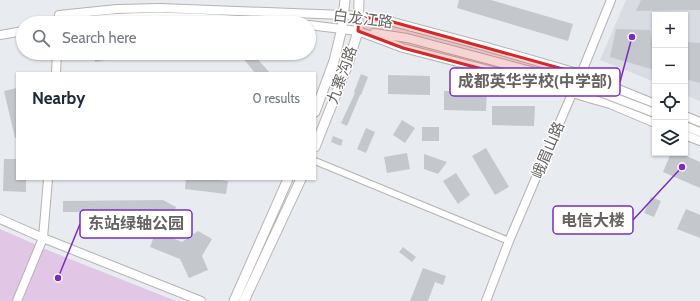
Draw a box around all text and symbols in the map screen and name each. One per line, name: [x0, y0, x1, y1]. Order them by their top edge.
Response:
street label: 白龙江路: [332, 6, 394, 32]
map controls: [652, 12, 688, 156]
button: +: [652, 12, 688, 48]
search box: [16, 16, 316, 60]
icon: search: [30, 27, 52, 49]
text: Search here: [62, 29, 137, 47]
street label: 九寨沟路: [323, 44, 361, 106]
button: −: [652, 48, 688, 84]
callout: 成都英华学校(中学部): [450, 68, 620, 96]
text: 成都英华学校(中学部): [458, 72, 612, 91]
button: locate: [652, 84, 688, 120]
text: Nearby: [32, 88, 85, 108]
text: 0 results: [252, 90, 300, 106]
street label: 峨眉山路: [528, 119, 568, 181]
button: layers: [652, 120, 688, 156]
callout: 电信大楼: [553, 206, 633, 234]
callout: 东站绿轴公园: [80, 210, 192, 238]
text: 电信大楼: [561, 211, 625, 230]
text: 东站绿轴公园: [88, 214, 184, 233]

